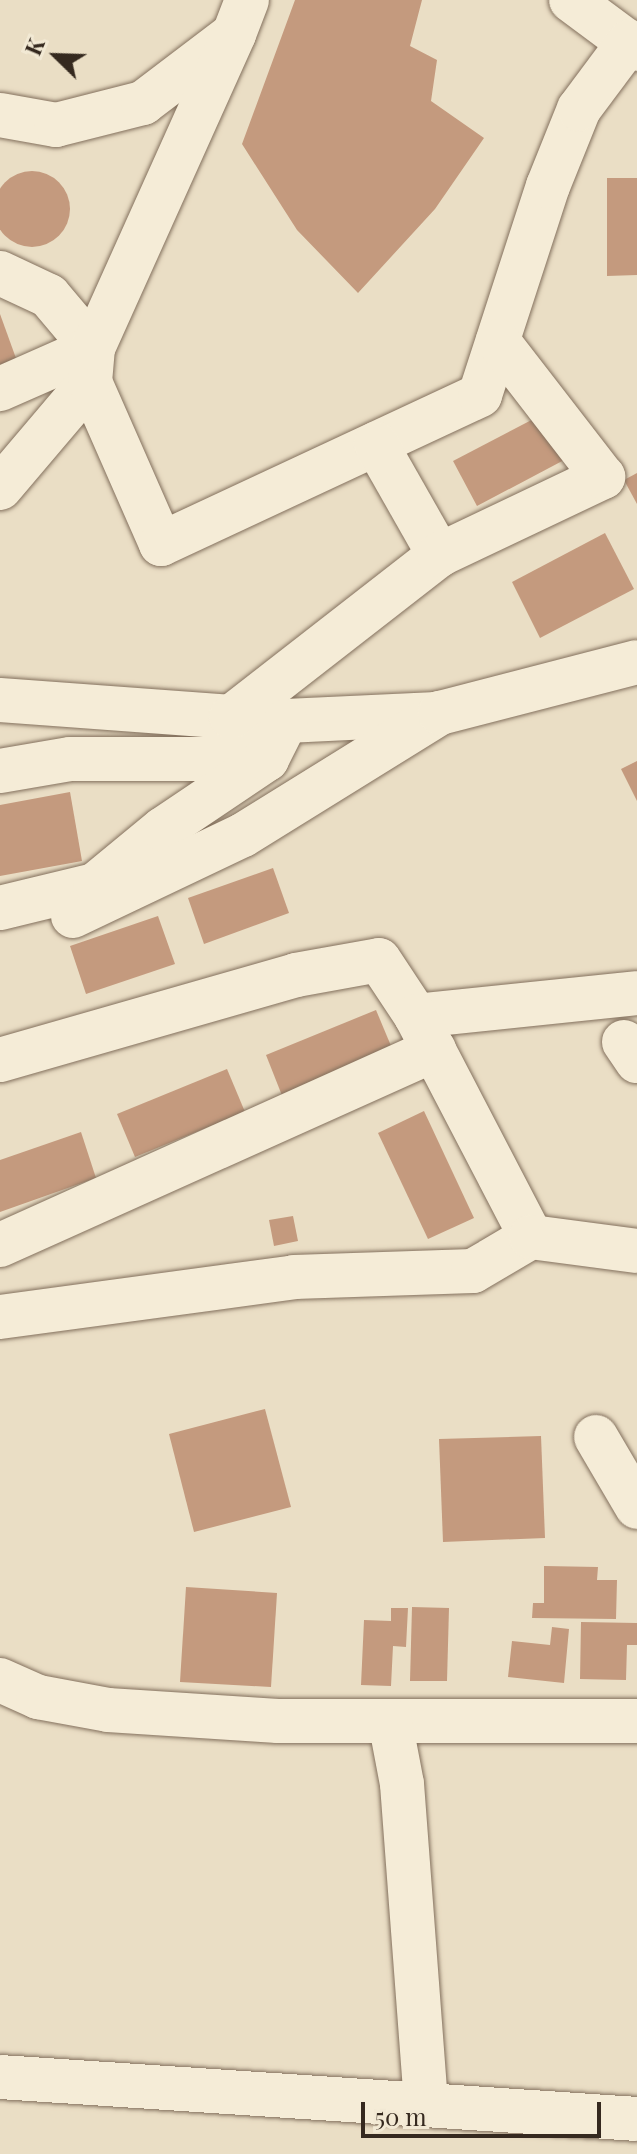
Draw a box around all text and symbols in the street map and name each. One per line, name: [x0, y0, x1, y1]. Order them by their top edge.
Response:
north arrow: [16, 16, 96, 96]
text: K: [17, 34, 51, 60]
scale bar: [365, 2086, 605, 2136]
text: 50 m: [375, 2100, 427, 2132]

